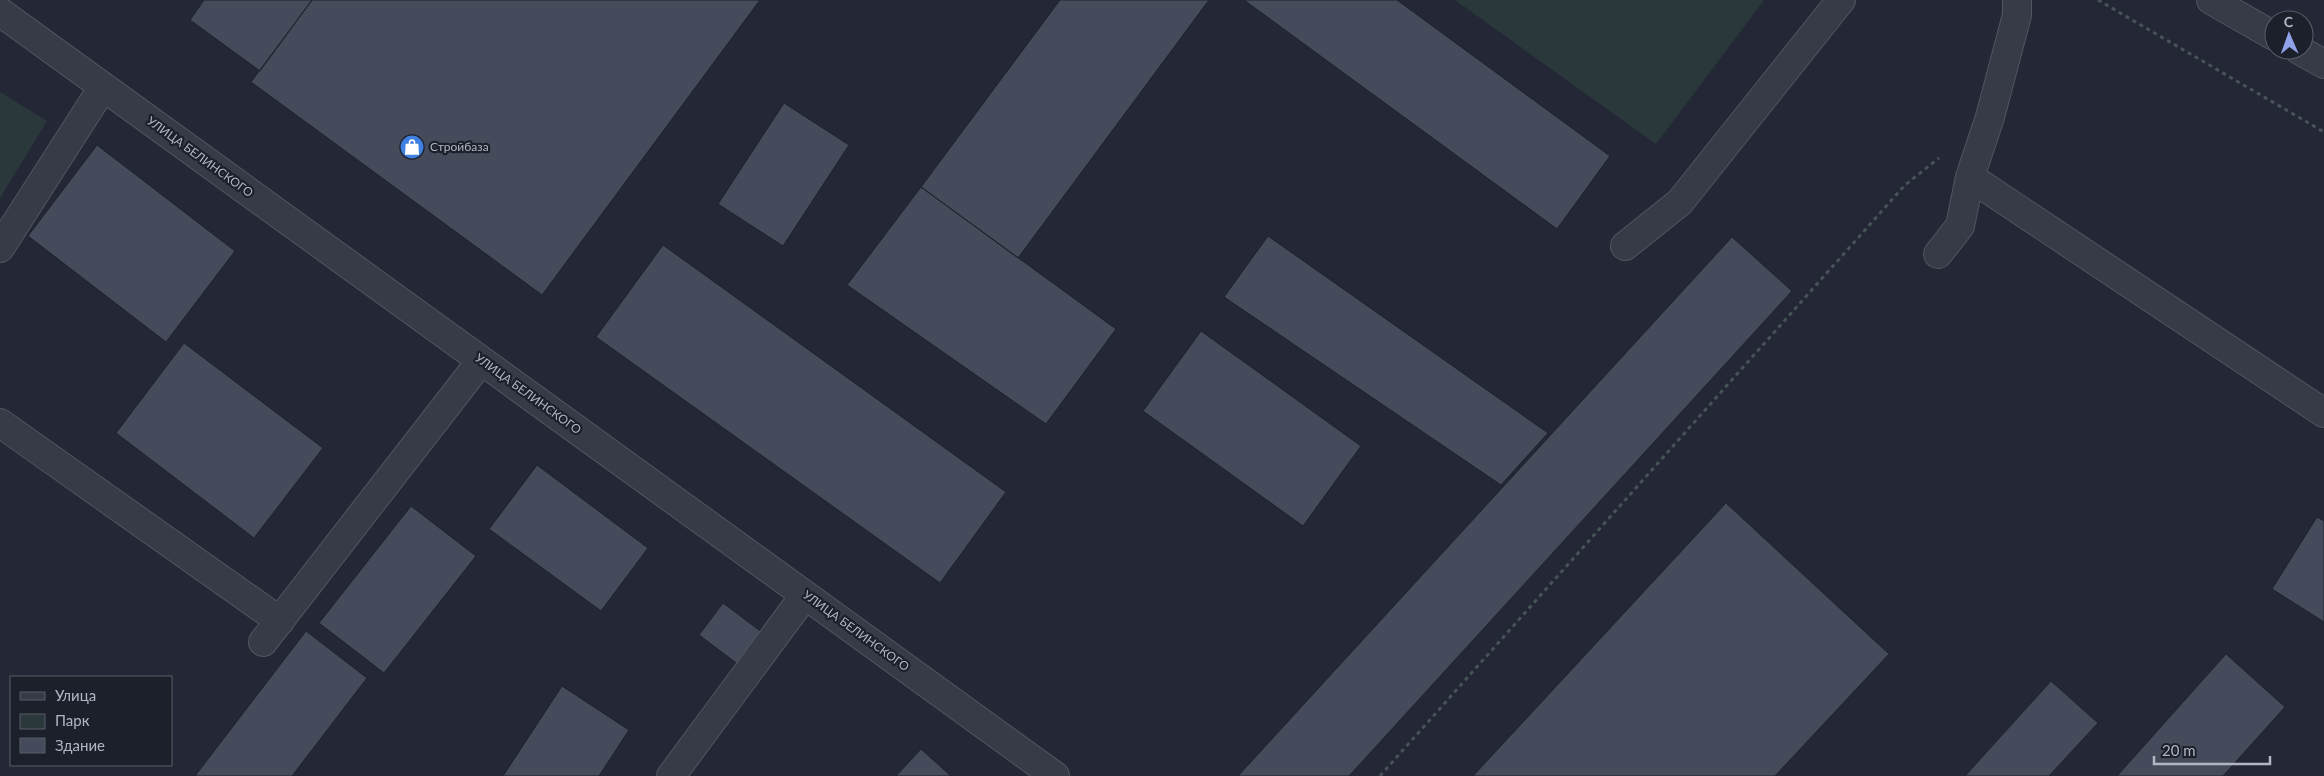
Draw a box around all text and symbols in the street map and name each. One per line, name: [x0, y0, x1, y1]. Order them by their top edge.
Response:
north arrow: [2264, 10, 2314, 60]
text: С: [2284, 13, 2294, 30]
street label: УЛИЦА БЕЛИНСКОГО: [144, 113, 257, 200]
shop icon: Стройбаза: [399, 134, 425, 160]
place label: Стройбаза: [430, 139, 489, 154]
street label: УЛИЦА БЕЛИНСКОГО: [472, 350, 585, 437]
street label: УЛИЦА БЕЛИНСКОГО: [800, 587, 913, 674]
legend: [10, 676, 172, 766]
text: Улица: [55, 686, 96, 704]
text: Парк: [55, 711, 90, 729]
scale bar: [2154, 734, 2270, 766]
text: Здание: [55, 736, 105, 754]
text: 20 m: [2162, 741, 2196, 759]

